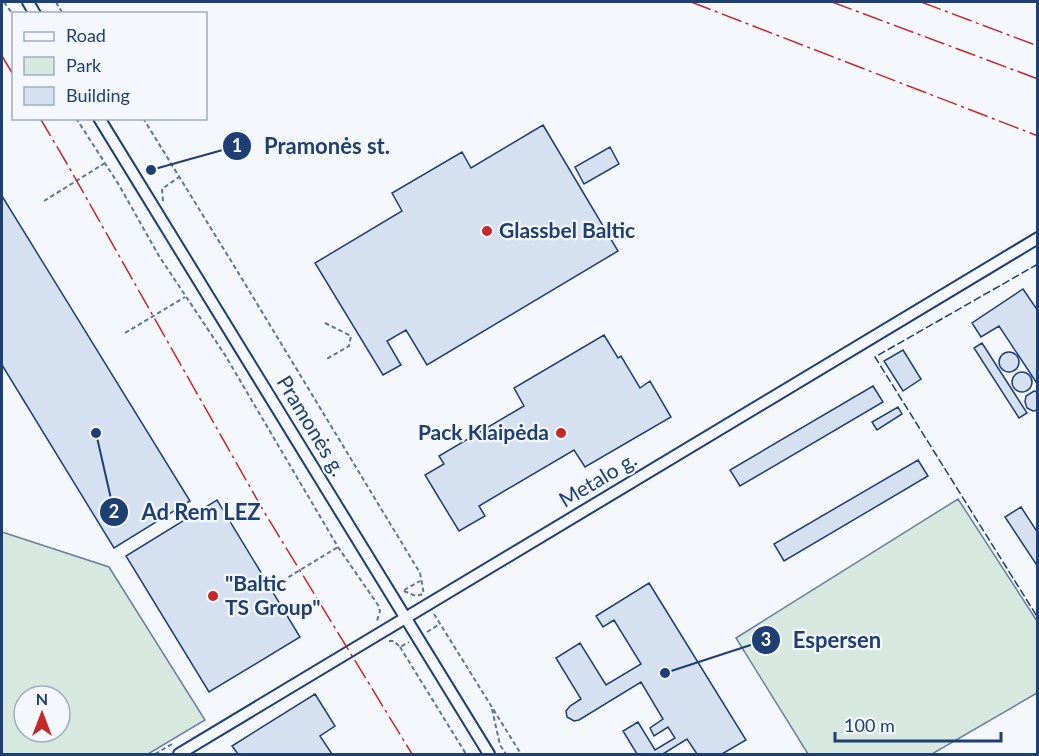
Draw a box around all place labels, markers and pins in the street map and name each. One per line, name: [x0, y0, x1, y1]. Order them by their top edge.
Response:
callout: Pramonės st.: [222, 126, 402, 166]
place label: Glassbel Baltic: [499, 217, 635, 242]
marker: Glassbel Baltic: [480, 224, 494, 238]
place label: Pack Klaipėda: [418, 419, 549, 444]
marker: Pack Klaipėda: [554, 426, 568, 440]
callout: Ad Rem LEZ: [99, 492, 272, 532]
place label: "Baltic TS Group": [225, 570, 320, 619]
marker: "Baltic TS Group": [206, 589, 220, 603]
callout: Espersen: [751, 620, 893, 660]

